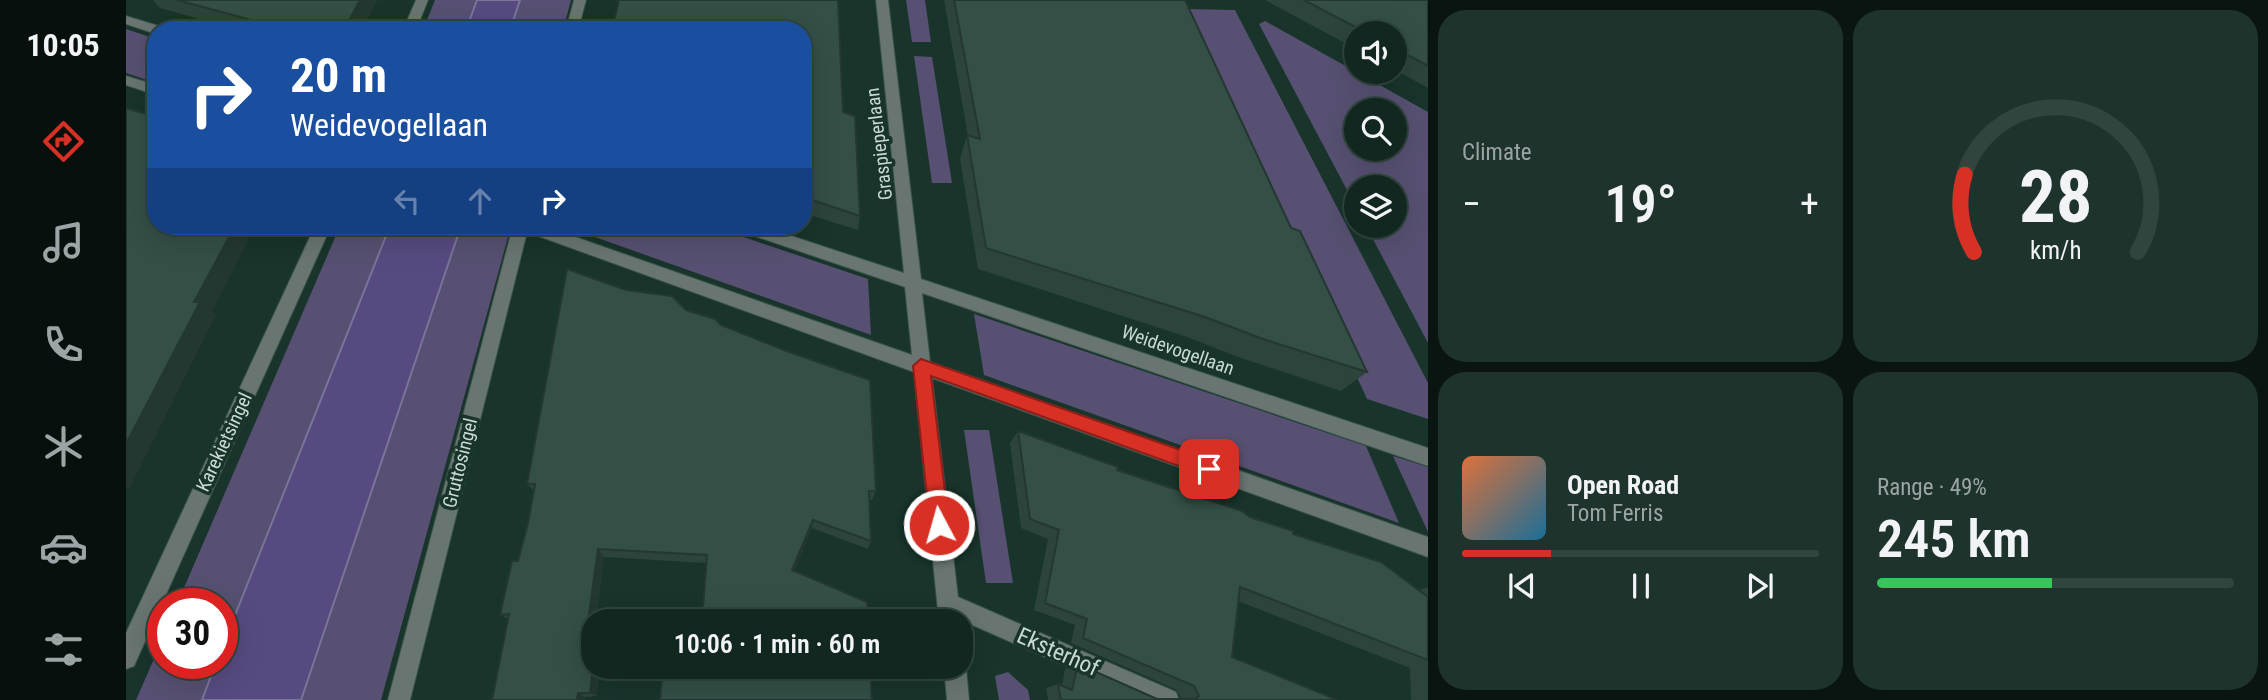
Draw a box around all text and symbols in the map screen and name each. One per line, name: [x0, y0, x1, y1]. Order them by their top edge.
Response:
map controls: [1344, 21, 1407, 238]
button: sound: [1344, 21, 1407, 84]
text: 10:05: [26, 26, 100, 64]
text: 20 m: [290, 47, 387, 104]
icon: right: [175, 49, 266, 140]
street label: Graspieperlaan: [861, 87, 897, 201]
button: search: [1344, 98, 1407, 161]
text: Weidevogellaan: [290, 106, 488, 144]
icon: directions: [39, 117, 88, 166]
text: Climate: [1462, 139, 1532, 166]
text: 28: [2019, 154, 2092, 240]
text: 19°: [1604, 174, 1677, 235]
button: layers: [1344, 175, 1407, 238]
icon: left: [388, 182, 426, 220]
icon: ahead: [461, 182, 499, 220]
icon: right: [534, 182, 572, 220]
text: −: [1462, 182, 1481, 226]
text: +: [1800, 182, 1819, 226]
icon: music: [39, 218, 88, 267]
text: km/h: [2030, 236, 2081, 265]
icon: phone: [39, 320, 88, 369]
street label: Weidevogellaan: [1119, 320, 1237, 380]
street label: Karekietsingel: [191, 389, 257, 495]
street label: Gruttosingel: [438, 416, 482, 510]
icon: climate: [39, 422, 88, 471]
pin: [1179, 439, 1239, 499]
icon: arrive: [1190, 450, 1228, 488]
text: Open Road: [1567, 470, 1679, 500]
text: Range · 49%: [1877, 474, 1987, 501]
position arrow: [902, 488, 976, 562]
text: Tom Ferris: [1567, 500, 1663, 527]
text: 245 km: [1877, 509, 2031, 570]
icon: car: [39, 523, 88, 572]
icon: previous: [1503, 567, 1541, 605]
icon: pause: [1622, 567, 1660, 605]
icon: next: [1741, 567, 1779, 605]
speed limit sign: 30: [147, 588, 238, 679]
street label: Eksterhof: [1013, 622, 1104, 682]
icon: filters: [39, 625, 88, 674]
text: 10:06 · 1 min · 60 m: [674, 629, 880, 659]

